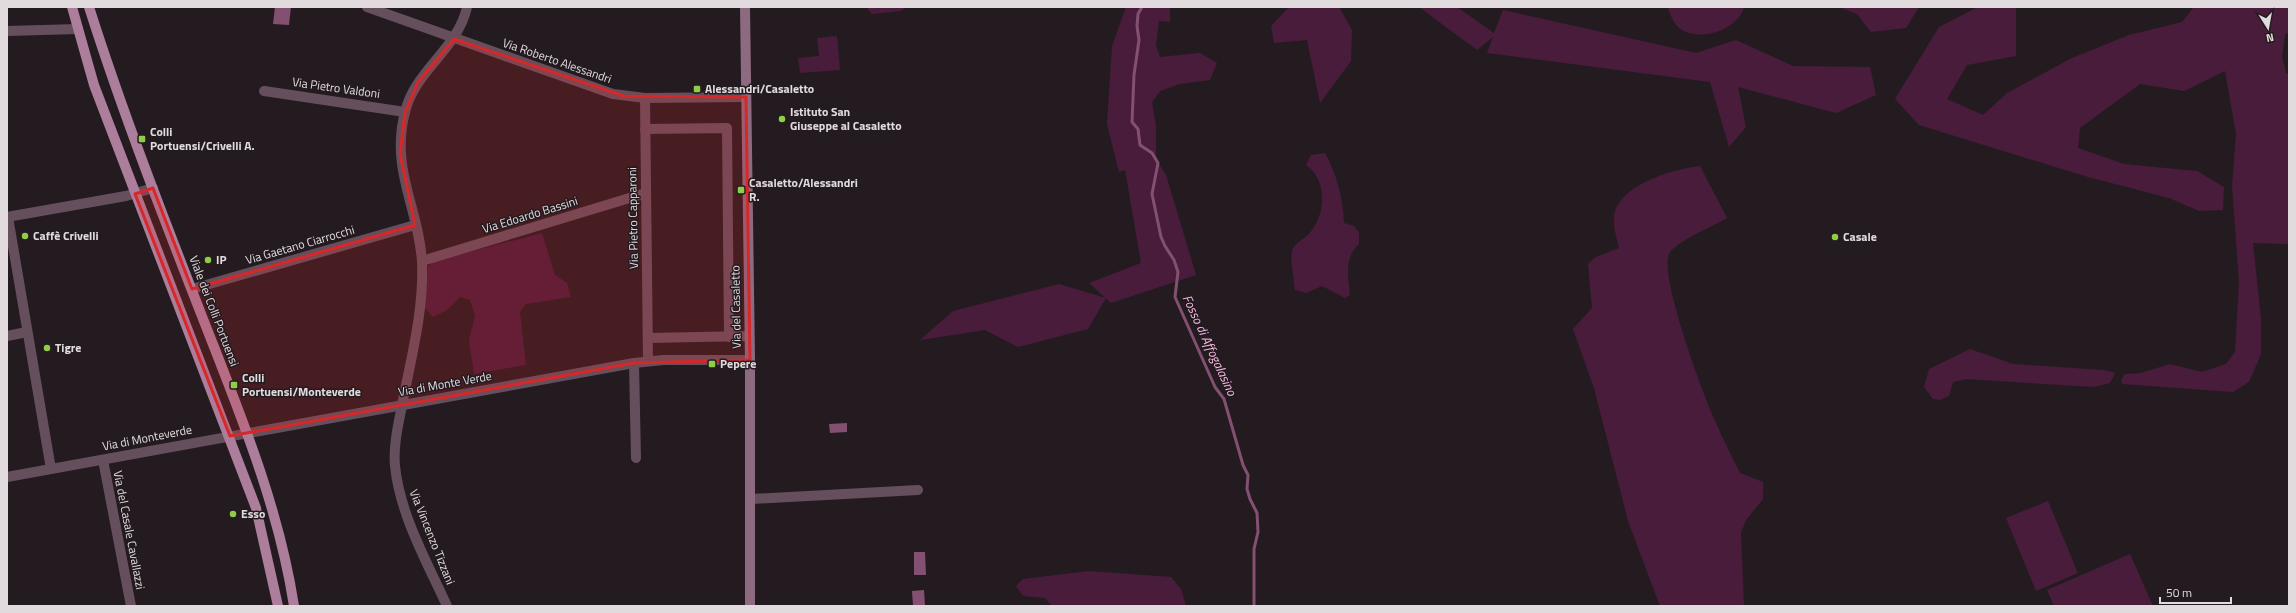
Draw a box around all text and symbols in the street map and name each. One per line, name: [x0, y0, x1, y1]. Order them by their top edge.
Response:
north arrow: [2248, 8, 2288, 48]
text: N: [2265, 29, 2275, 46]
street label: Via Roberto Alessandri: [500, 33, 614, 88]
street label: Via Pietro Valdoni: [291, 72, 381, 103]
place label: Alessandri/Casaletto: [705, 79, 814, 98]
marker: Alessandri/Casaletto: [692, 84, 702, 94]
place label: Istituto San Giuseppe al Casaletto: [790, 102, 902, 135]
marker: Istituto San Giuseppe al Casaletto: [777, 114, 787, 124]
place label: Colli Portuensi/Crivelli A.: [150, 122, 255, 155]
marker: Colli Portuensi/Crivelli A.: [137, 134, 147, 144]
street label: Via Pietro Capparoni: [622, 167, 643, 269]
place label: Casaletto/Alessandri R.: [749, 173, 858, 206]
marker: Casaletto/Alessandri R.: [736, 185, 746, 195]
street label: Via Edoardo Bassini: [480, 191, 580, 238]
street label: Via Gaetano Ciarrocchi: [243, 220, 357, 269]
place label: Caffè Crivelli: [33, 226, 99, 245]
place label: Casale: [1843, 227, 1877, 246]
marker: Caffè Crivelli: [20, 231, 30, 241]
marker: Casale: [1830, 232, 1840, 242]
place label: IP: [216, 250, 227, 269]
street label: Viale dei Colli Portuensi: [185, 253, 244, 369]
marker: IP: [203, 255, 213, 265]
street label: Via del Casaletto: [725, 265, 746, 349]
water label: Fosso di Affogalasino: [1178, 291, 1242, 399]
place label: Tigre: [55, 338, 81, 357]
marker: Tigre: [42, 343, 52, 353]
place label: Pepere: [720, 354, 756, 373]
marker: Pepere: [707, 359, 717, 369]
street label: Via di Monte Verde: [397, 366, 493, 401]
place label: Colli Portuensi/Monteverde: [242, 368, 361, 401]
marker: Colli Portuensi/Monteverde: [229, 380, 239, 390]
street label: Via di Monteverde: [100, 420, 193, 456]
street label: Via del Casale Cavallazzi: [109, 469, 150, 591]
street label: Via Vincenzo Tizzani: [405, 486, 460, 587]
place label: Esso: [241, 504, 265, 523]
marker: Esso: [228, 509, 238, 519]
scale bar: [2160, 579, 2231, 605]
text: 50 m: [2166, 583, 2192, 602]

